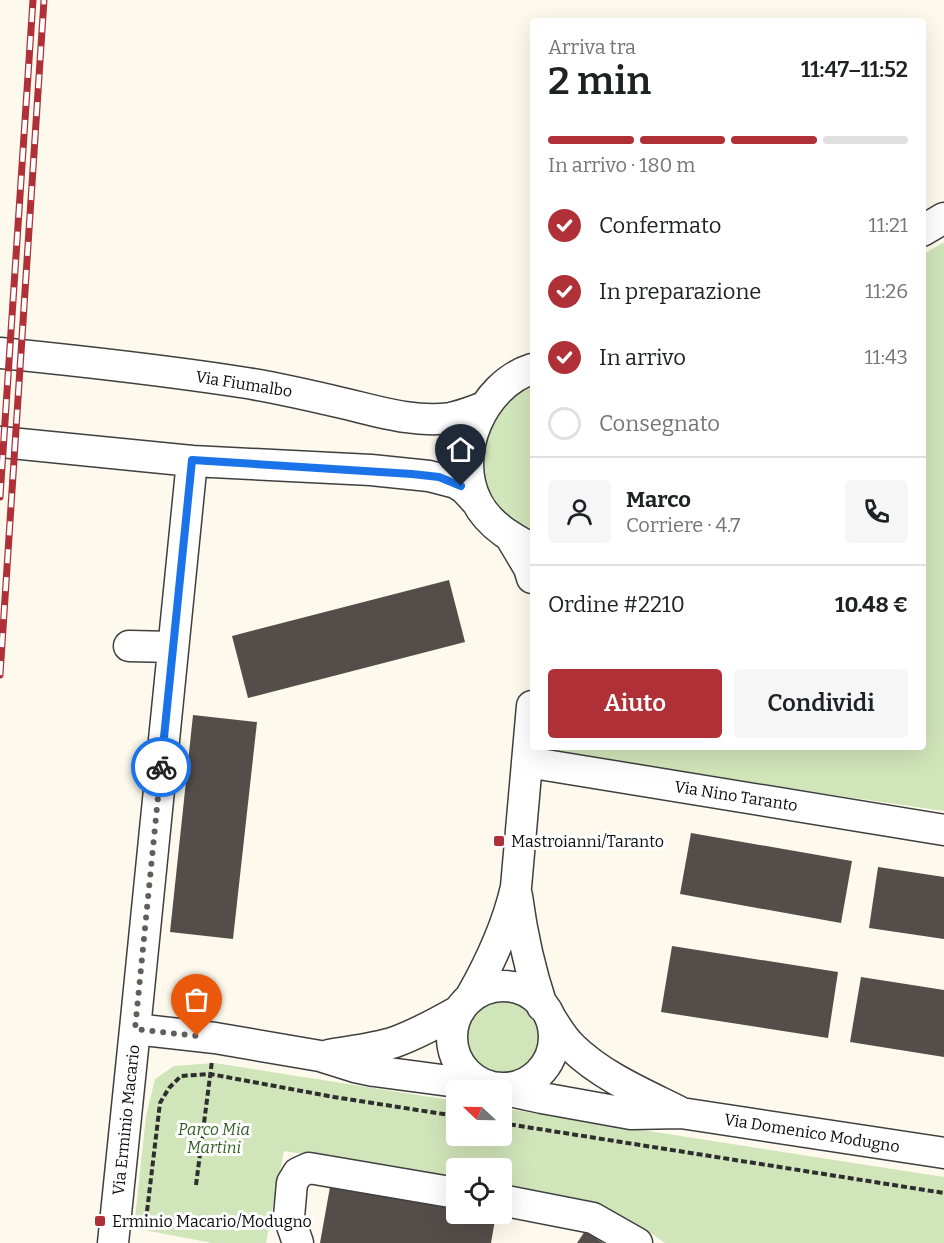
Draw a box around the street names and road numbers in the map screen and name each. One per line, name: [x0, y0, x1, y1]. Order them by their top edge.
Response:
street label: Via Fiumalbo: [194, 367, 294, 401]
street label: Via Nino Taranto: [673, 777, 799, 815]
street label: Via Erminio Macario: [109, 1044, 143, 1196]
street label: Via Domenico Modugno: [723, 1110, 901, 1156]

